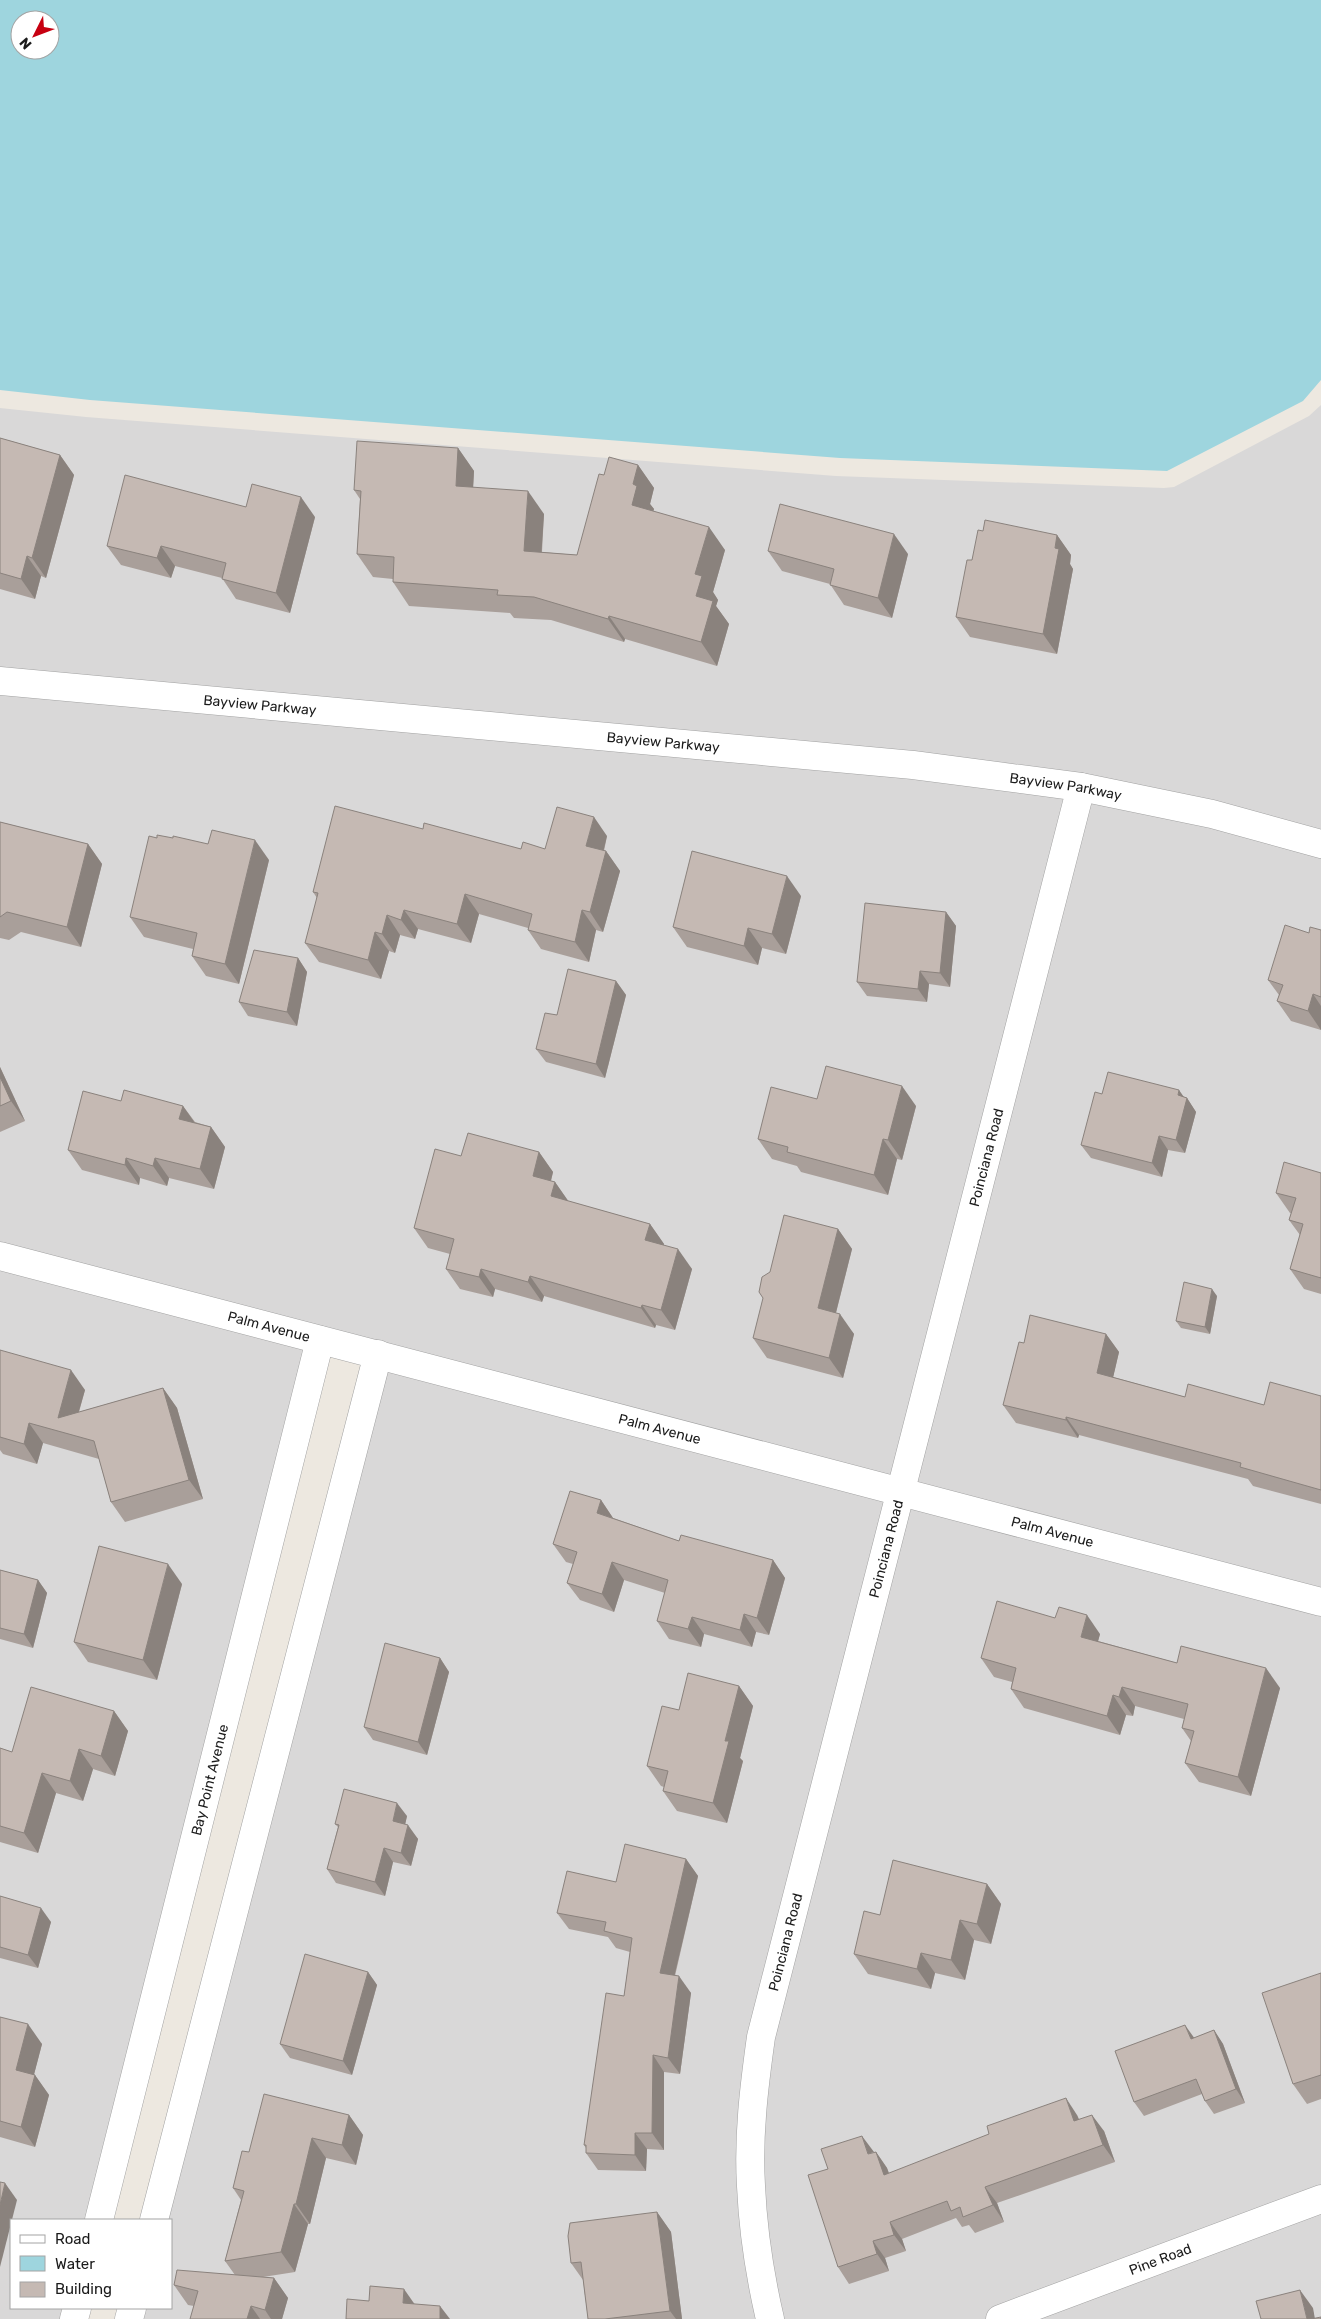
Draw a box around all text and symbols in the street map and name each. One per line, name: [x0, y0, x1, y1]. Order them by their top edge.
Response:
north arrow: [10, 10, 60, 60]
text: N: [16, 34, 35, 53]
street label: Bayview Parkway: [203, 691, 317, 719]
street label: Bayview Parkway: [606, 728, 721, 756]
street label: Bayview Parkway: [1009, 769, 1124, 804]
street label: Poinciana Road: [965, 1107, 1007, 1208]
street label: Palm Avenue: [226, 1308, 312, 1345]
street label: Palm Avenue: [617, 1410, 703, 1448]
street label: Poinciana Road: [865, 1498, 907, 1600]
street label: Palm Avenue: [1009, 1513, 1096, 1551]
street label: Bay Point Avenue: [187, 1722, 232, 1837]
street label: Poinciana Road: [765, 1891, 806, 1993]
legend: [10, 2219, 172, 2309]
text: Road: [55, 2230, 91, 2248]
street label: Pine Road: [1127, 2240, 1194, 2279]
text: Water: [55, 2255, 95, 2273]
text: Building: [55, 2280, 112, 2298]

